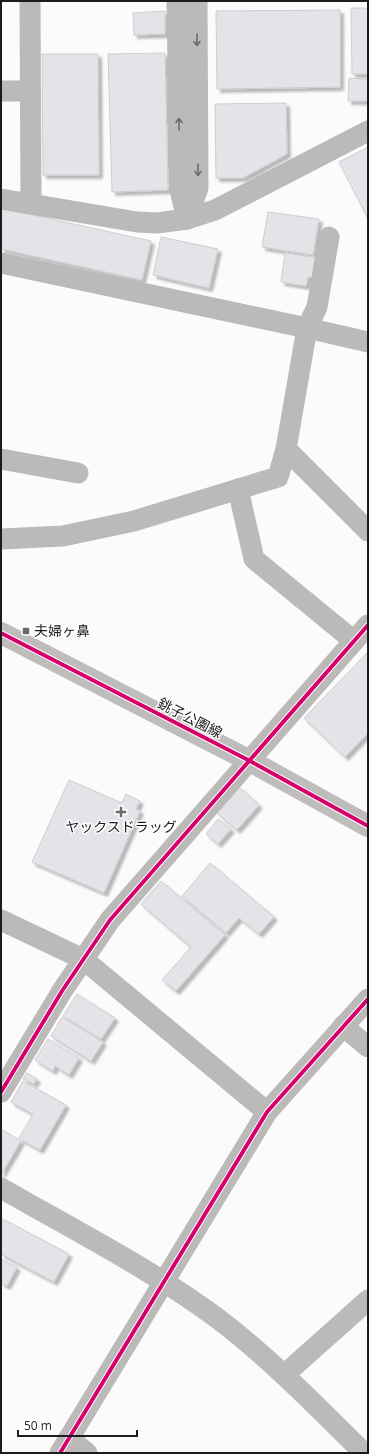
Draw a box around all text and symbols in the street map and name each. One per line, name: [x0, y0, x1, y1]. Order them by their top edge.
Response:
one-way arrow: [193, 33, 201, 46]
one-way arrow: [175, 118, 183, 131]
one-way arrow: [194, 163, 202, 176]
place label: 夫婦ヶ鼻: [34, 621, 90, 640]
marker: 夫婦ヶ鼻: [21, 626, 31, 636]
street label: 銚子公園線: [155, 693, 226, 742]
marker: ヤックスドラッグ: [116, 807, 126, 817]
place label: ヤックスドラッグ: [65, 817, 177, 836]
scale bar: [18, 1412, 137, 1438]
text: 50 m: [24, 1417, 52, 1434]

